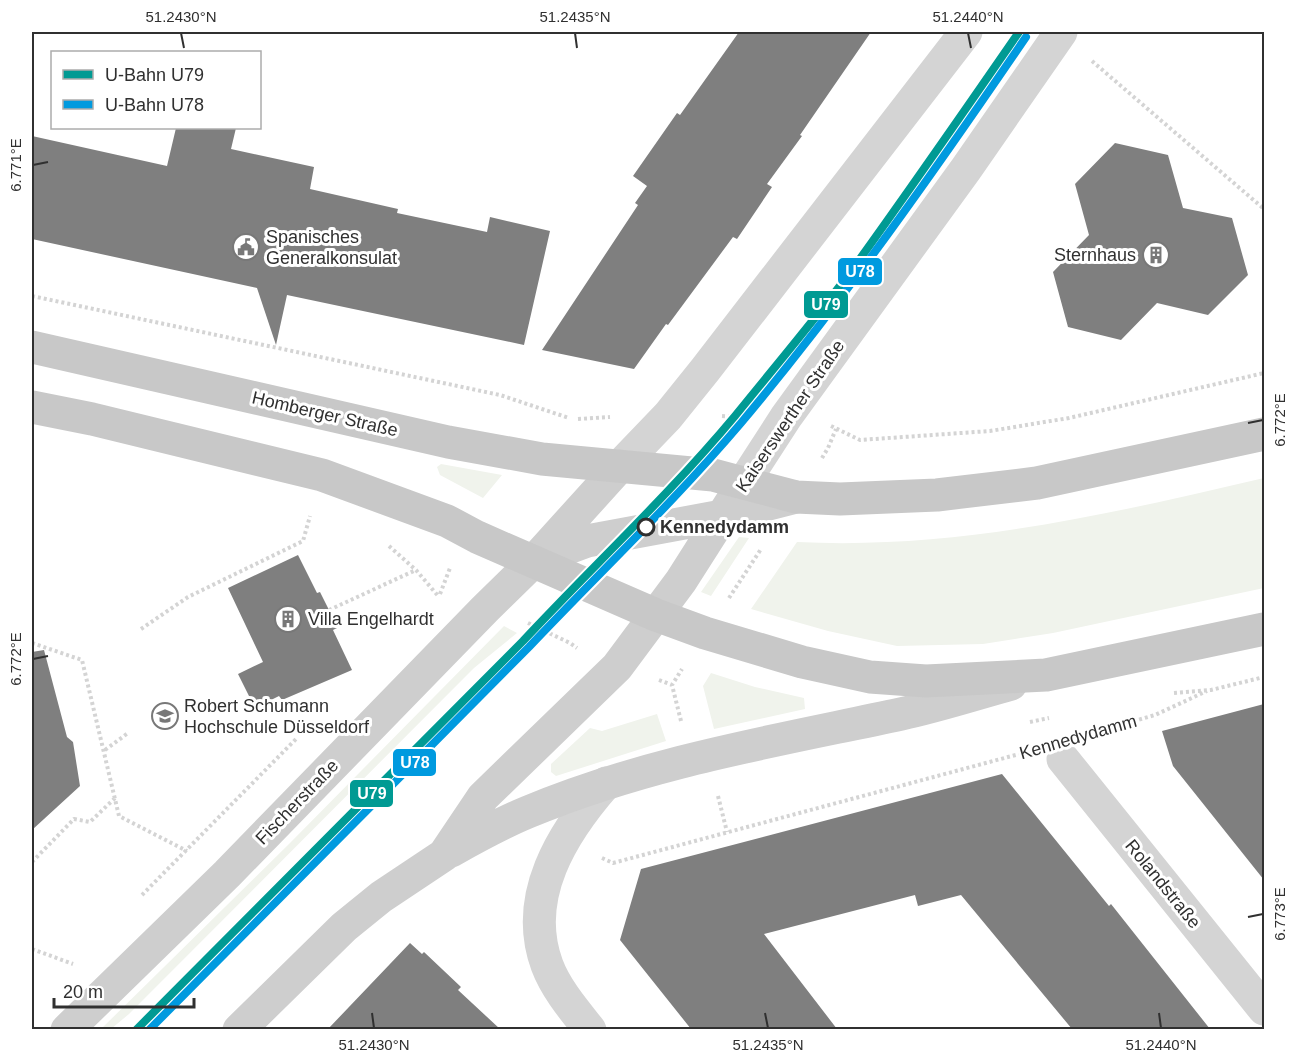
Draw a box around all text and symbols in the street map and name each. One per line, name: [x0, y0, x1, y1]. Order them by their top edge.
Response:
text: 51.2430°N: [145, 8, 217, 25]
text: 51.2435°N: [539, 8, 611, 25]
text: 51.2440°N: [932, 8, 1004, 25]
legend: [51, 51, 261, 129]
text: U-Bahn U79: [105, 65, 204, 85]
text: U-Bahn U78: [105, 95, 204, 115]
text: 6.771°E: [7, 138, 24, 192]
place label: Spanisches Generalkonsulat: [266, 227, 397, 268]
public building icon: Spanisches Generalkonsulat: [231, 232, 261, 262]
building icon: Sternhaus: [1141, 240, 1171, 270]
place label: Sternhaus: [1054, 245, 1136, 265]
line badge: U78: [837, 257, 883, 286]
text: U78: [845, 263, 875, 280]
line badge: U79: [803, 290, 849, 319]
text: U79: [811, 296, 841, 313]
street label: Kaiserswerther Straße: [732, 336, 848, 496]
street label: Homberger Straße: [250, 387, 400, 441]
text: 6.772°E: [1271, 393, 1288, 447]
place label: Kennedydamm: [660, 517, 789, 537]
marker: Kennedydamm: [637, 518, 655, 536]
building icon: Villa Engelhardt: [273, 604, 303, 634]
place label: Villa Engelhardt: [308, 609, 434, 629]
text: 6.772°E: [7, 632, 24, 686]
place label: Robert Schumann Hochschule Düsseldorf: [184, 696, 370, 737]
school or university icon: Robert Schumann Hochschule Düsseldorf: [150, 701, 180, 731]
street label: Kennedydamm: [1017, 711, 1139, 763]
line badge: U78: [392, 748, 437, 777]
text: U78: [400, 754, 430, 771]
street label: Fischerstraße: [252, 755, 342, 849]
line badge: U79: [349, 779, 394, 808]
text: U79: [357, 785, 387, 802]
street label: Rolandstraße: [1121, 836, 1205, 932]
text: 6.773°E: [1271, 887, 1288, 941]
scale bar: [54, 971, 194, 1009]
text: 20 m: [63, 982, 103, 1002]
text: 51.2430°N: [338, 1036, 410, 1053]
text: 51.2435°N: [732, 1036, 804, 1053]
text: 51.2440°N: [1125, 1036, 1197, 1053]

